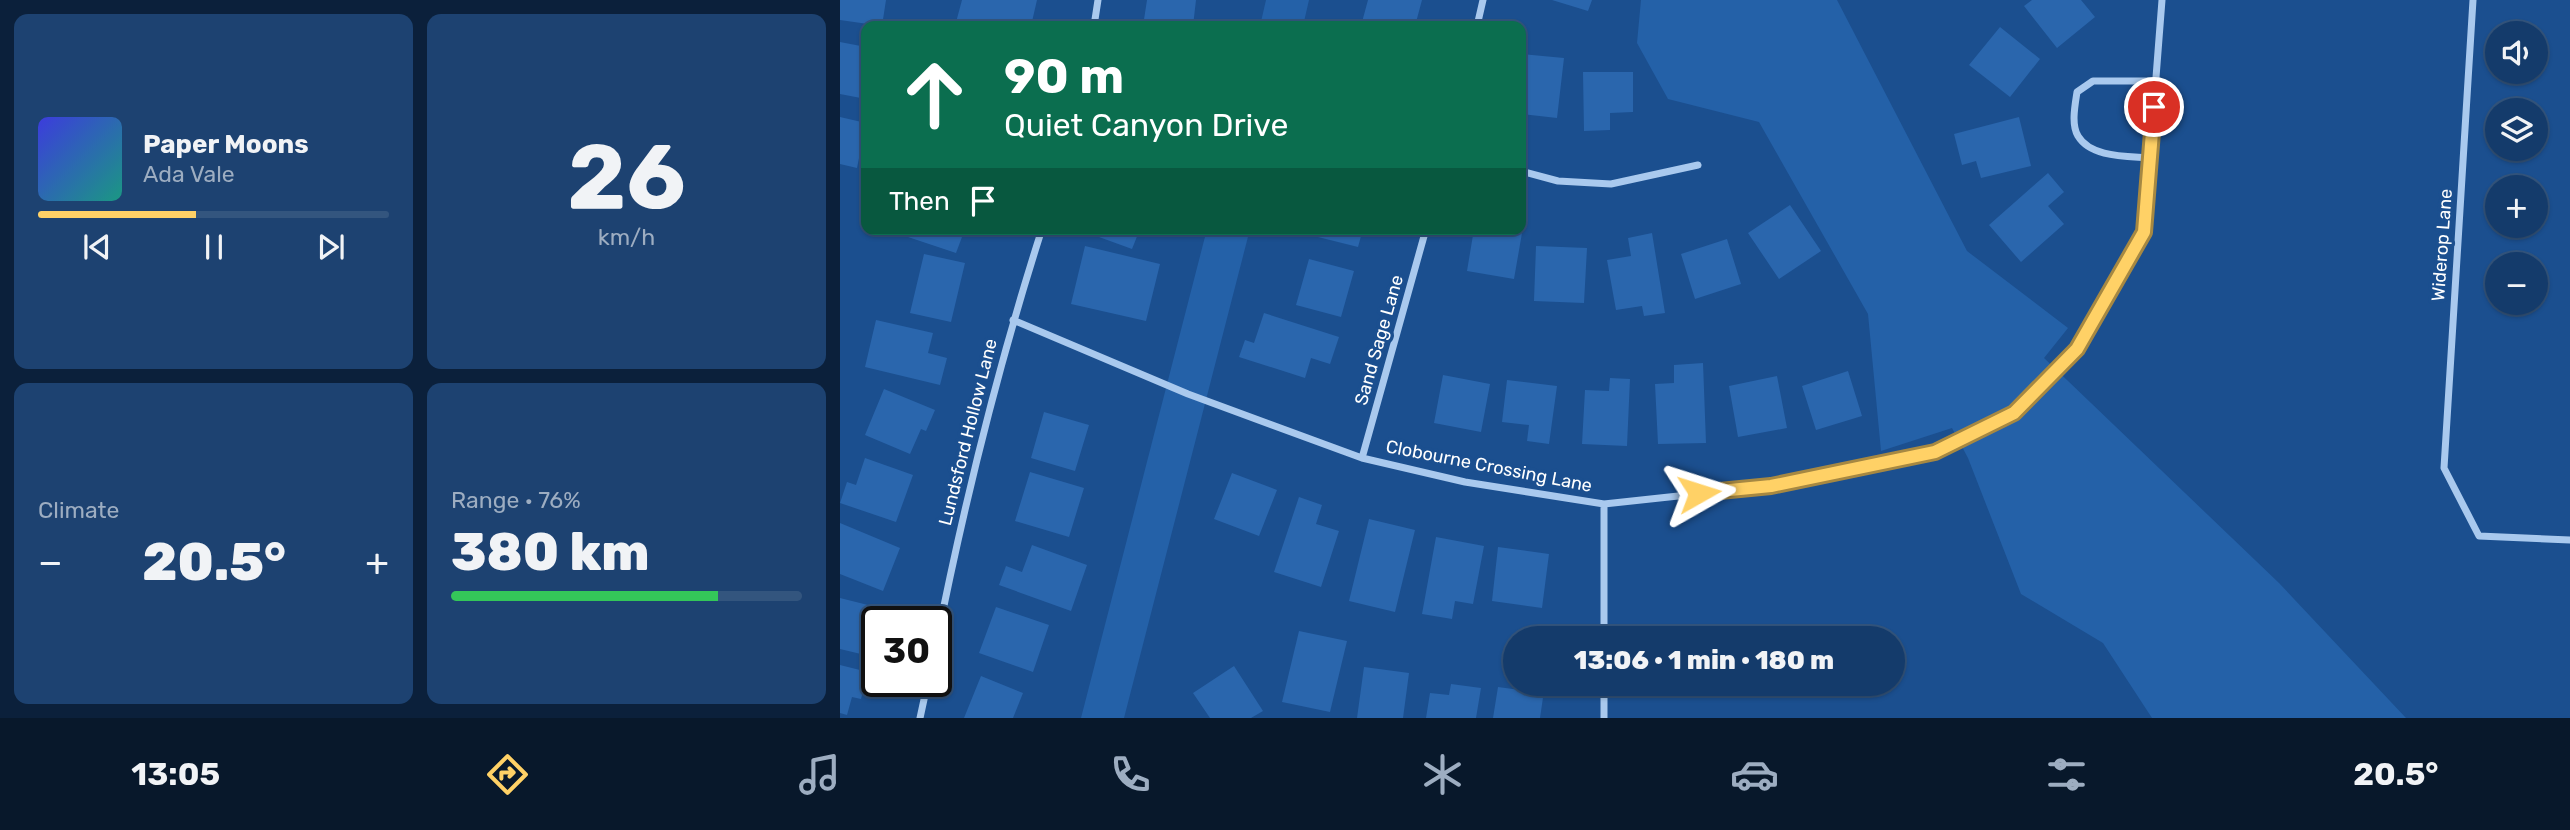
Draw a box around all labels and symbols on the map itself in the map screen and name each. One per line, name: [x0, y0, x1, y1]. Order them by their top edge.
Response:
pin: [2124, 77, 2184, 137]
street label: Widerop Lane: [2427, 188, 2457, 302]
street label: Sand Sage Lane: [1350, 272, 1408, 408]
street label: Lundsford Hollow Lane: [934, 336, 1002, 528]
street label: Clobourne Crossing Lane: [1384, 435, 1594, 497]
position arrow: [1662, 456, 1736, 530]
speed limit sign: 30: [861, 606, 952, 697]

